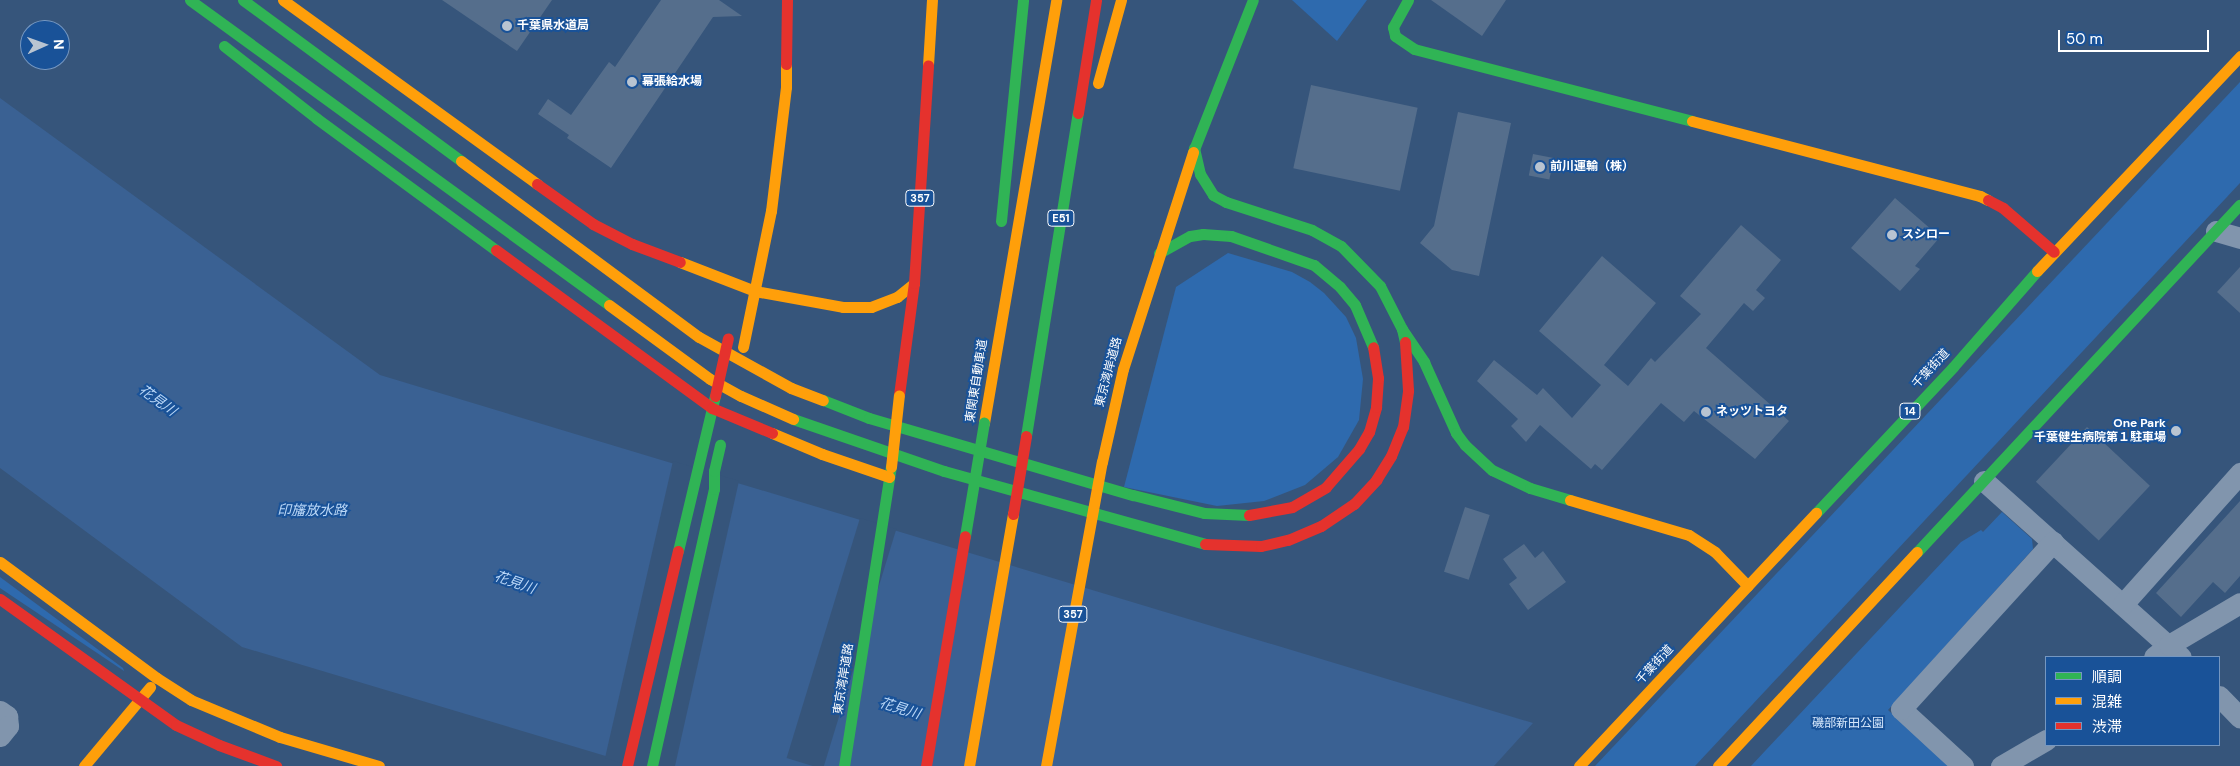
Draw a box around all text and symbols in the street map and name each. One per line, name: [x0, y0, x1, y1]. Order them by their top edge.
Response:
place label: 千葉県水道局: [517, 19, 589, 33]
north arrow: [20, 20, 70, 70]
marker: 千葉県水道局: [501, 20, 513, 32]
scale bar: [2060, 20, 2211, 52]
text: 50 m: [2066, 29, 2103, 49]
text: N: [50, 39, 68, 50]
place label: 幕張給水場: [642, 75, 702, 89]
marker: 幕張給水場: [626, 76, 638, 88]
place label: 前川運輸（株）: [1550, 160, 1634, 174]
marker: 前川運輸（株）: [1534, 161, 1546, 173]
road number: 357: [905, 190, 935, 207]
road number: E51: [1047, 210, 1075, 227]
place label: スシロー: [1902, 228, 1950, 242]
marker: スシロー: [1886, 229, 1898, 241]
street label: 東京湾岸道路: [1093, 335, 1125, 409]
street label: 東関東自動車道: [963, 338, 991, 424]
street label: 千葉街道: [1909, 347, 1953, 391]
water label: 花見川: [136, 381, 180, 419]
road number: 14: [1899, 402, 1921, 420]
place label: ネッツトヨタ: [1716, 405, 1788, 419]
marker: ネッツトヨタ: [1700, 406, 1712, 418]
place label: One Park 千葉健生病院第１駐車場: [2034, 417, 2166, 445]
marker: One Park 千葉健生病院第１駐車場: [2170, 425, 2182, 437]
water label: 印旛放水路: [277, 502, 347, 518]
water label: 花見川: [492, 567, 538, 597]
road number: 357: [1058, 606, 1088, 622]
street label: 東京湾岸道路: [831, 642, 857, 716]
street label: 千葉街道: [1633, 643, 1677, 687]
legend: [2045, 656, 2220, 746]
text: 順調: [2092, 667, 2122, 687]
text: 混雑: [2092, 692, 2122, 712]
water label: 花見川: [877, 694, 923, 722]
park label: 磯部新田公園: [1812, 717, 1884, 731]
text: 渋滞: [2092, 717, 2122, 737]

